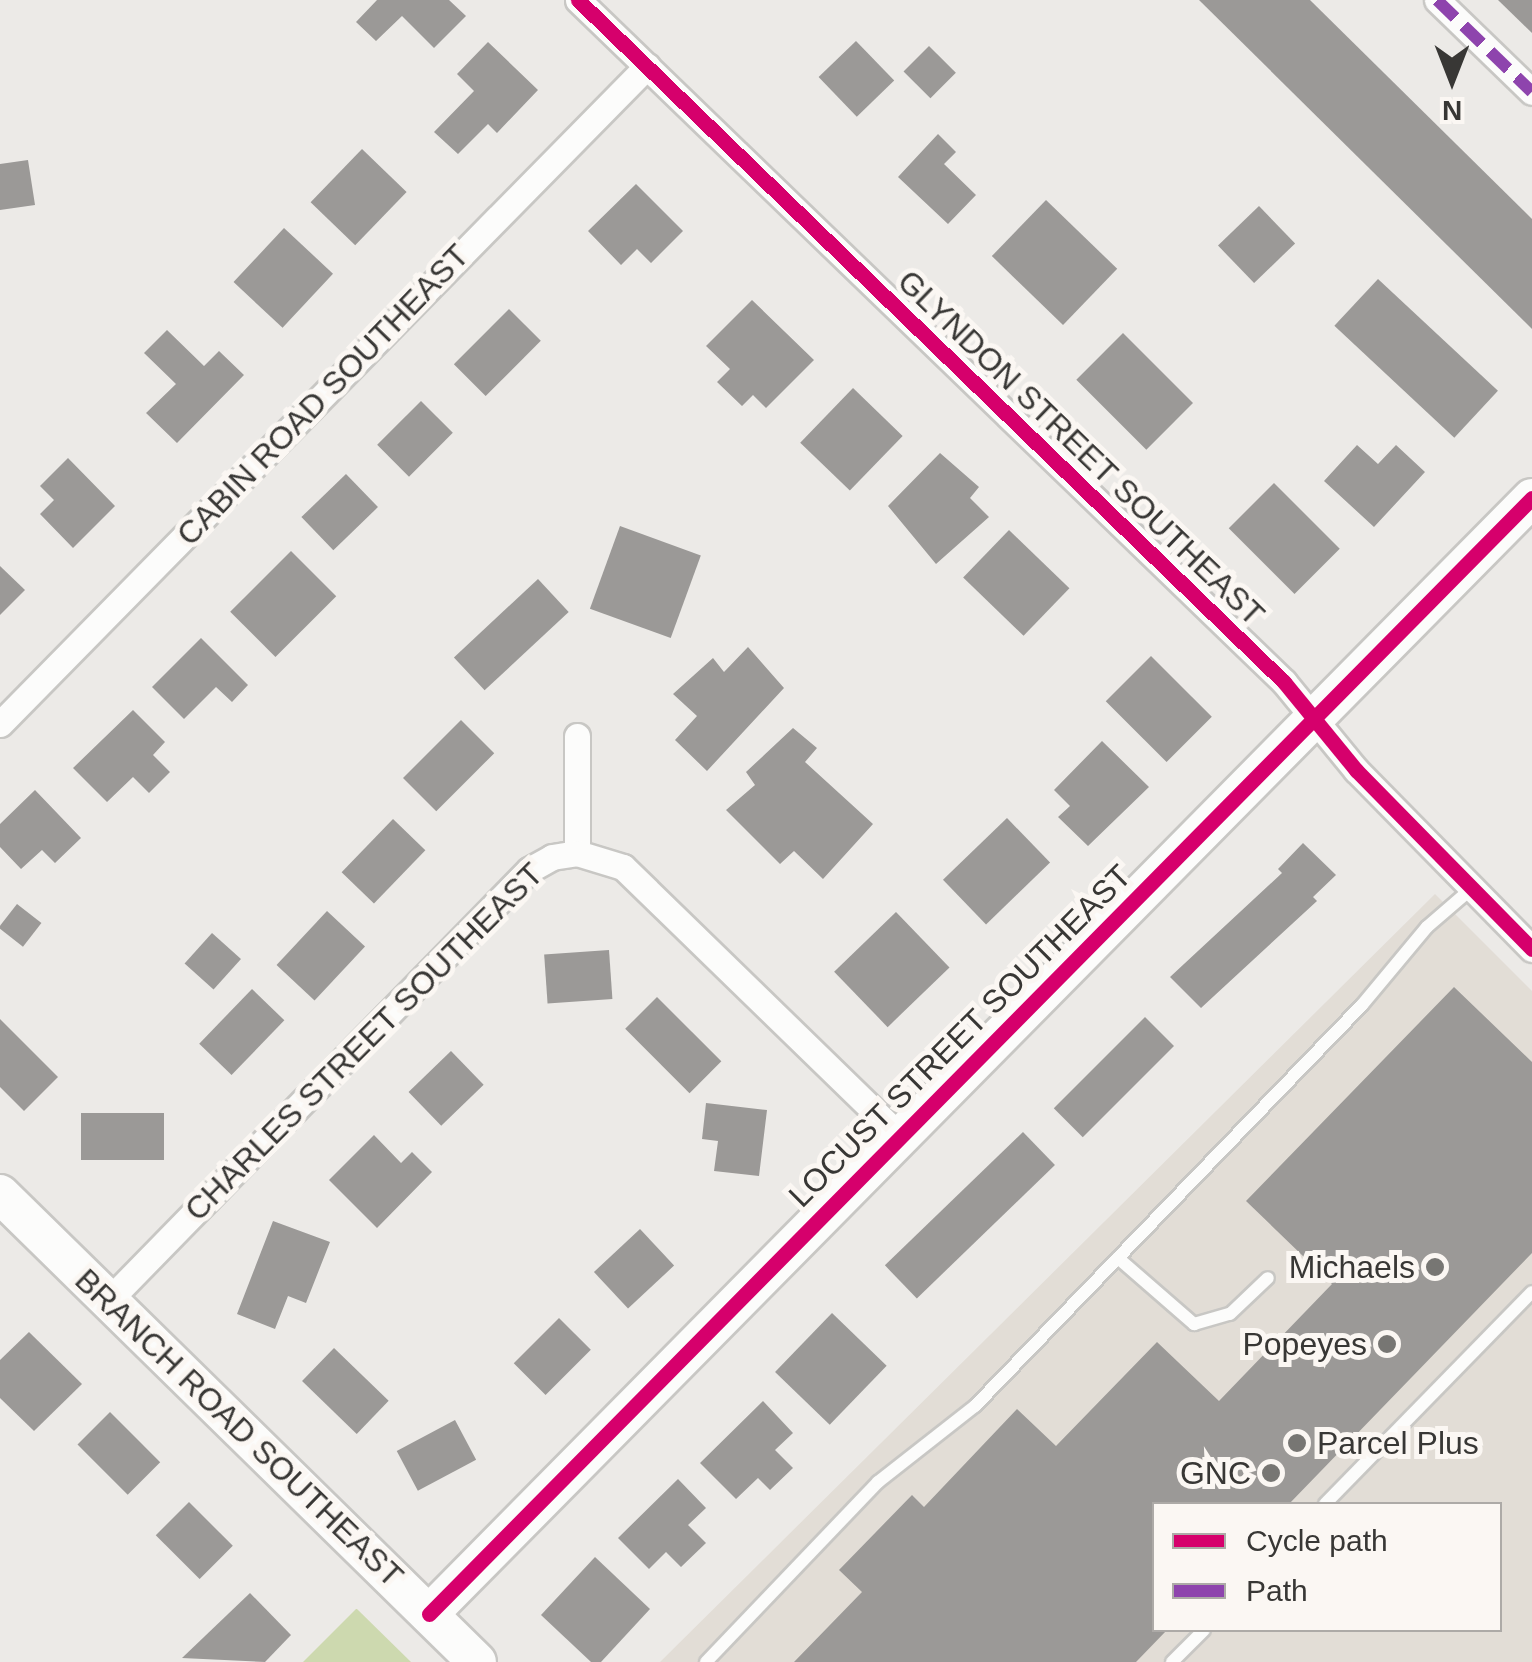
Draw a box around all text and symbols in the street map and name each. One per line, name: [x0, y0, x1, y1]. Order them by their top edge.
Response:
north arrow: [1402, 30, 1502, 130]
text: N: [1442, 95, 1462, 126]
street label: CABIN ROAD SOUTHEAST: [169, 236, 477, 554]
street label: GLYNDON STREET SOUTHEAST: [889, 262, 1273, 634]
street label: CHARLES STREET SOUTHEAST: [177, 855, 551, 1229]
street label: LOCUST STREET SOUTHEAST: [780, 856, 1140, 1216]
place label: Michaels: [1289, 1248, 1415, 1286]
marker: Michaels: [1424, 1256, 1446, 1278]
street label: BRANCH ROAD SOUTHEAST: [67, 1261, 411, 1595]
place label: Popeyes: [1242, 1325, 1367, 1363]
marker: Popeyes: [1376, 1333, 1398, 1355]
place label: Parcel Plus: [1317, 1424, 1479, 1462]
marker: Parcel Plus: [1286, 1432, 1308, 1454]
place label: GNC: [1180, 1454, 1251, 1492]
marker: GNC: [1260, 1462, 1282, 1484]
legend: [1152, 1502, 1502, 1632]
text: Cycle path: [1246, 1524, 1388, 1557]
text: Path: [1246, 1574, 1308, 1607]

